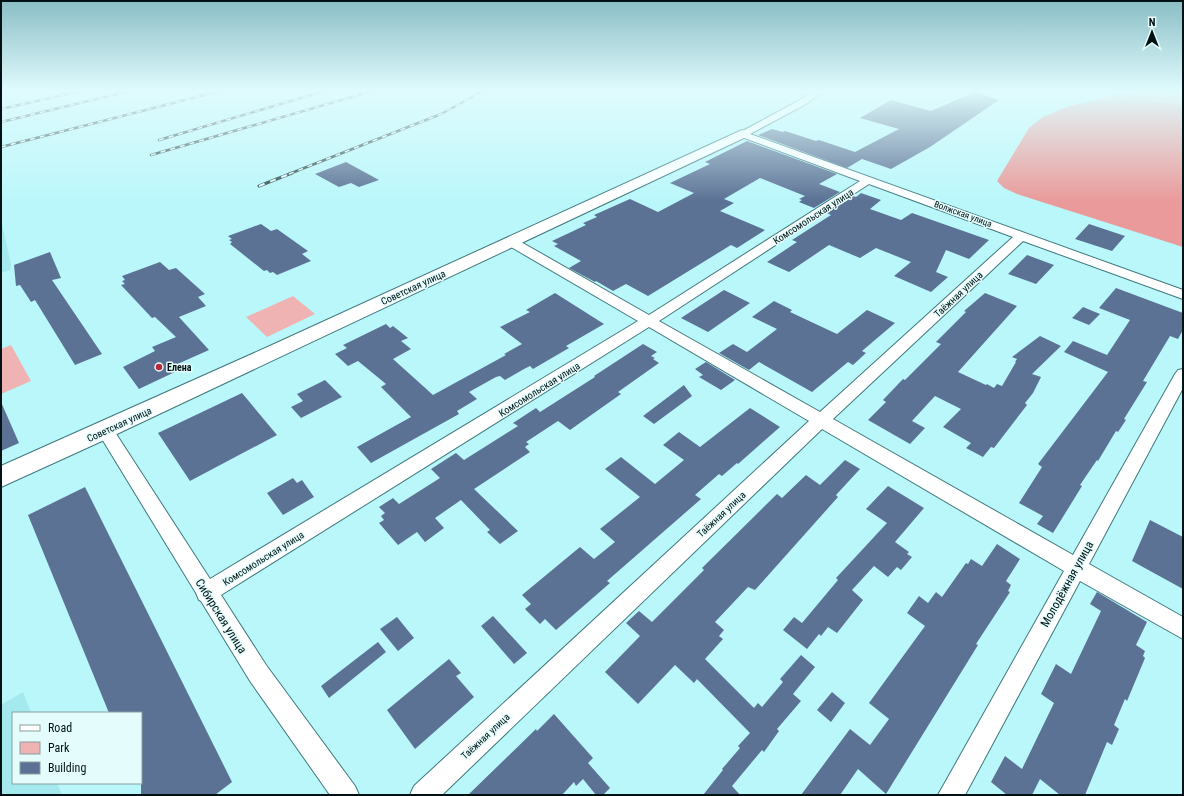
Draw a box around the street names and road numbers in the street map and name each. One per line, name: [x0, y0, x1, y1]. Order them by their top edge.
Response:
street label: Комсомольская улица: [771, 186, 856, 246]
street label: Волжская улица: [933, 199, 993, 229]
street label: Советская улица: [379, 268, 447, 307]
street label: Таёжная улица: [932, 269, 985, 320]
street label: Комсомольская улица: [497, 360, 582, 419]
street label: Советская улица: [85, 405, 153, 444]
street label: Таёжная улица: [695, 489, 748, 540]
street label: Комсомольская улица: [221, 529, 306, 588]
street label: Молодёжная улица: [1038, 538, 1097, 629]
street label: Сибирская улица: [192, 576, 250, 656]
street label: Таёжная улица: [459, 711, 512, 762]

